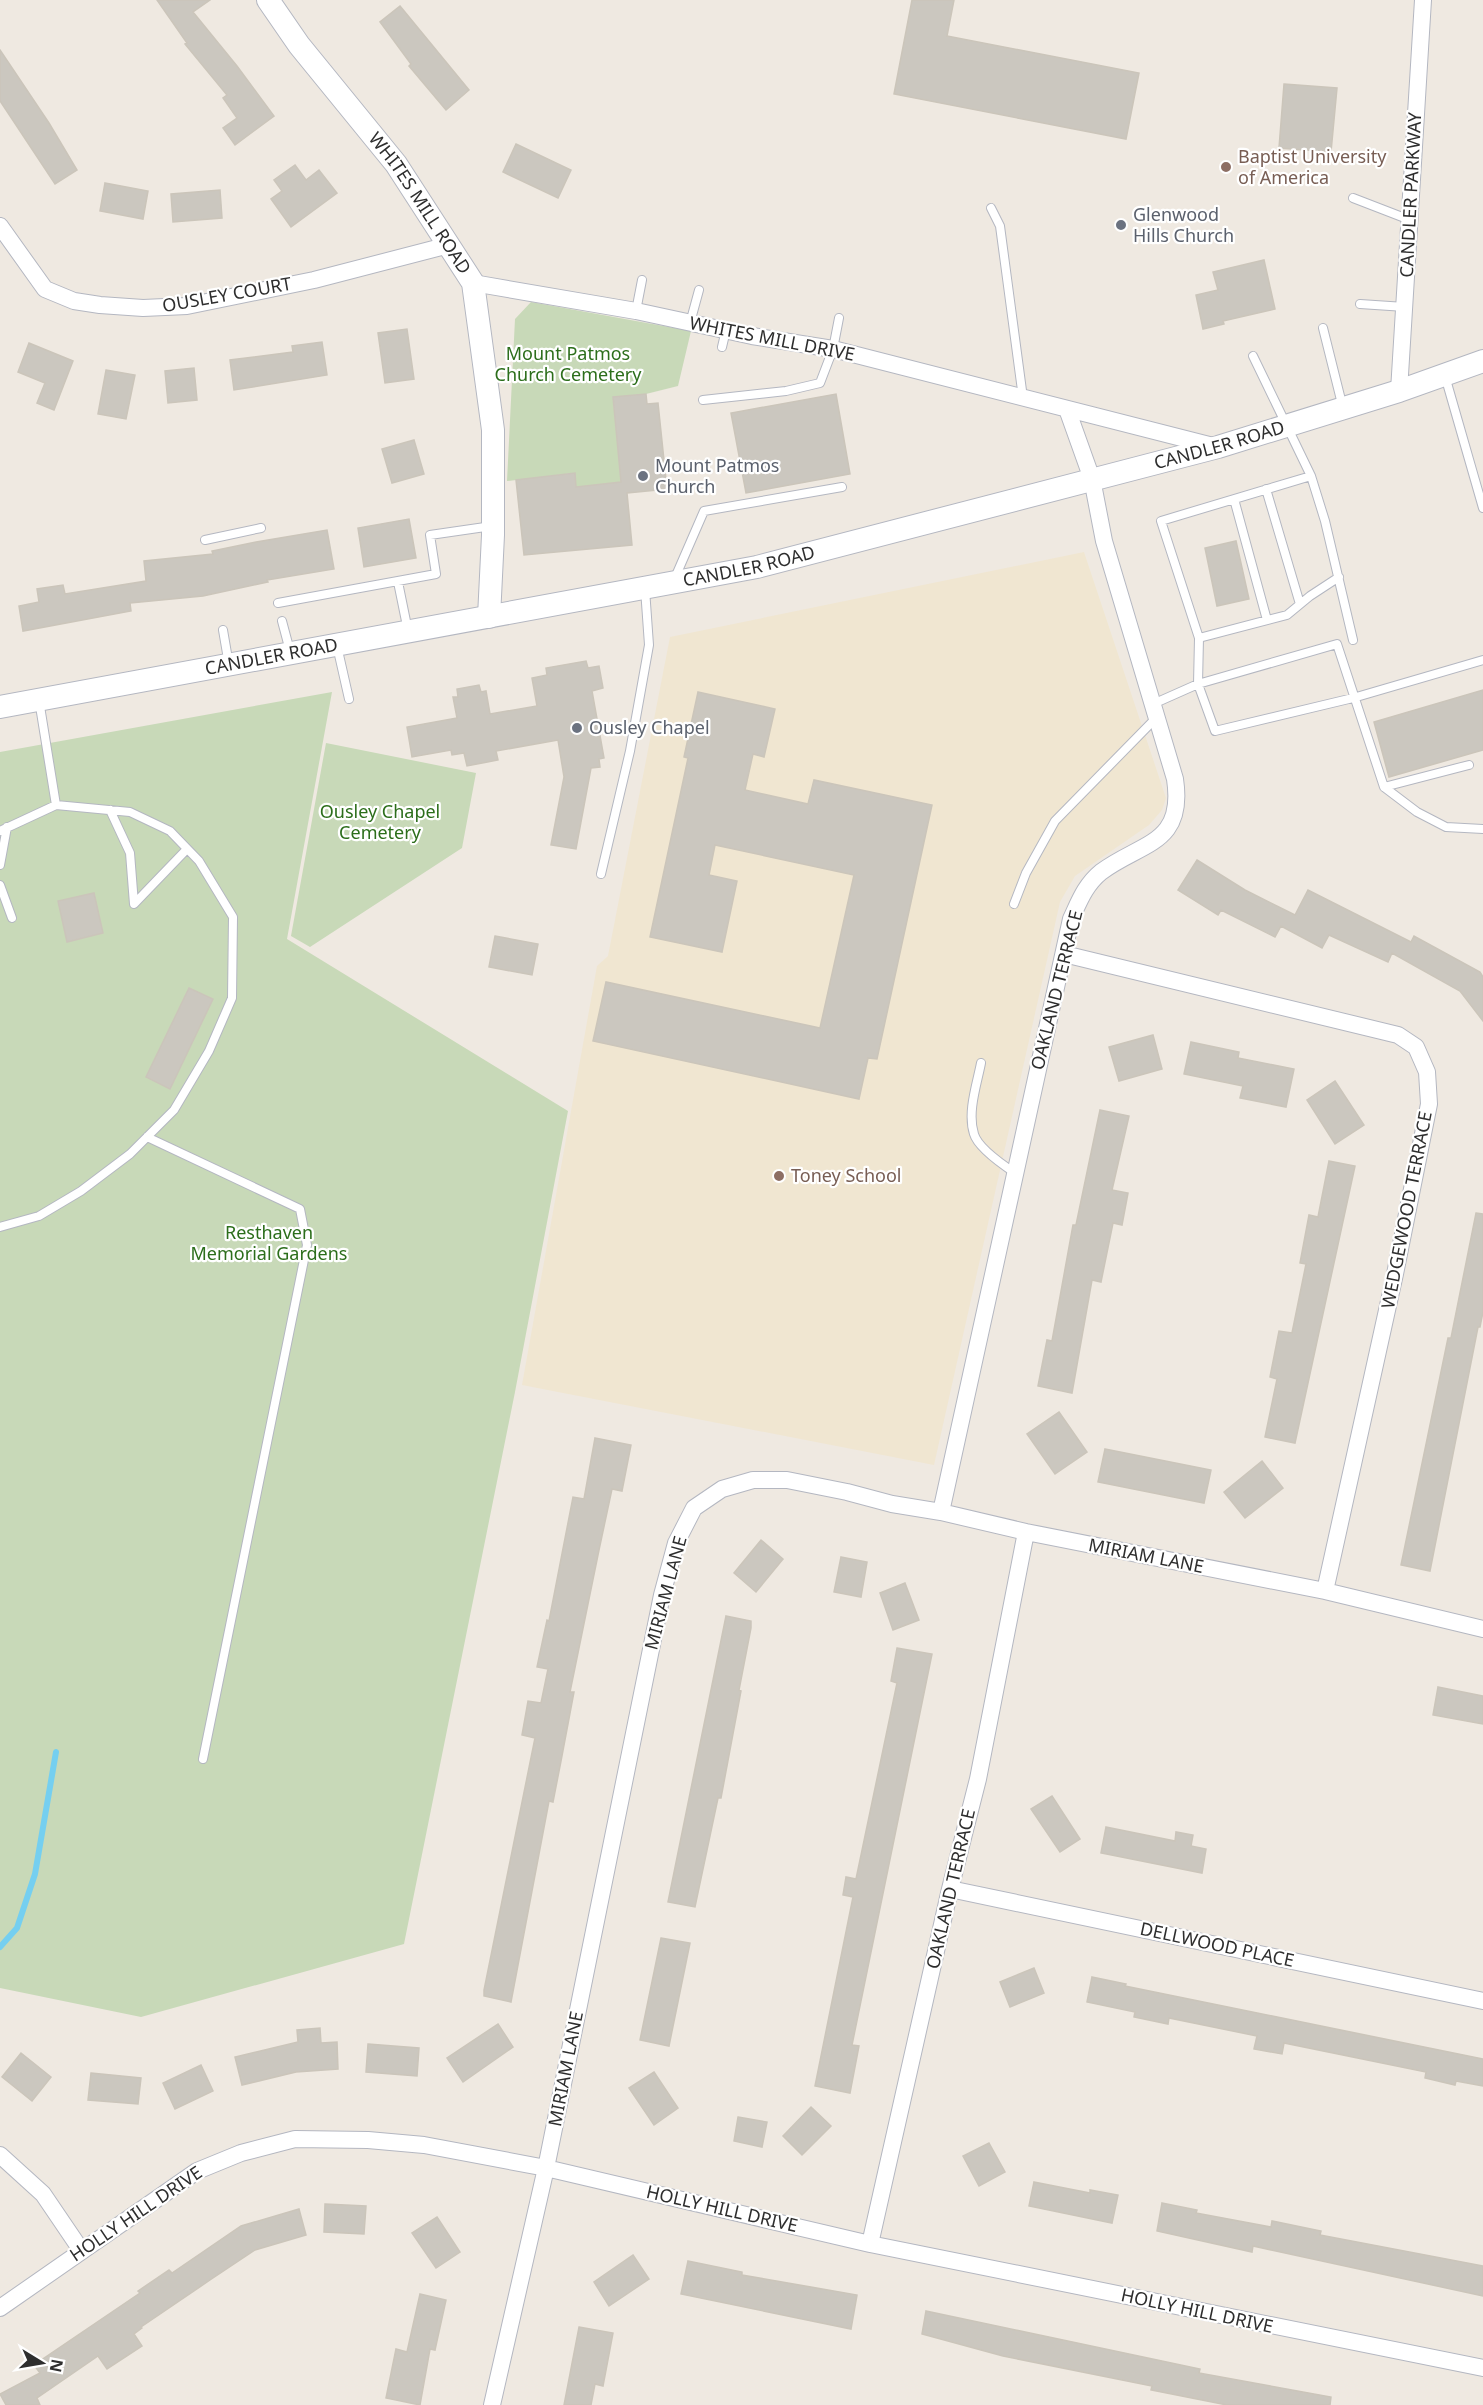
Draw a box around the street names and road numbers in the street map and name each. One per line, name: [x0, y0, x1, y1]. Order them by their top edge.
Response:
street label: CANDLER PARKWAY: [1394, 111, 1426, 278]
street label: WHITES MILL ROAD: [364, 127, 477, 278]
street label: OUSLEY COURT: [160, 271, 293, 317]
street label: WHITES MILL DRIVE: [687, 310, 857, 366]
street label: CANDLER ROAD: [1151, 414, 1287, 474]
street label: CANDLER ROAD: [681, 539, 817, 591]
street label: CANDLER ROAD: [203, 632, 340, 680]
street label: OAKLAND TERRACE: [1025, 907, 1087, 1072]
street label: WEDGEWOOD TERRACE: [1375, 1109, 1437, 1310]
street label: MIRIAM LANE: [1087, 1532, 1206, 1578]
street label: MIRIAM LANE: [638, 1533, 692, 1652]
street label: OAKLAND TERRACE: [920, 1806, 980, 1971]
street label: DELLWOOD PLACE: [1138, 1916, 1296, 1972]
street label: MIRIAM LANE: [542, 2009, 588, 2128]
street label: HOLLY HILL DRIVE: [65, 2160, 206, 2266]
street label: HOLLY HILL DRIVE: [644, 2179, 800, 2237]
street label: HOLLY HILL DRIVE: [1119, 2282, 1275, 2338]

